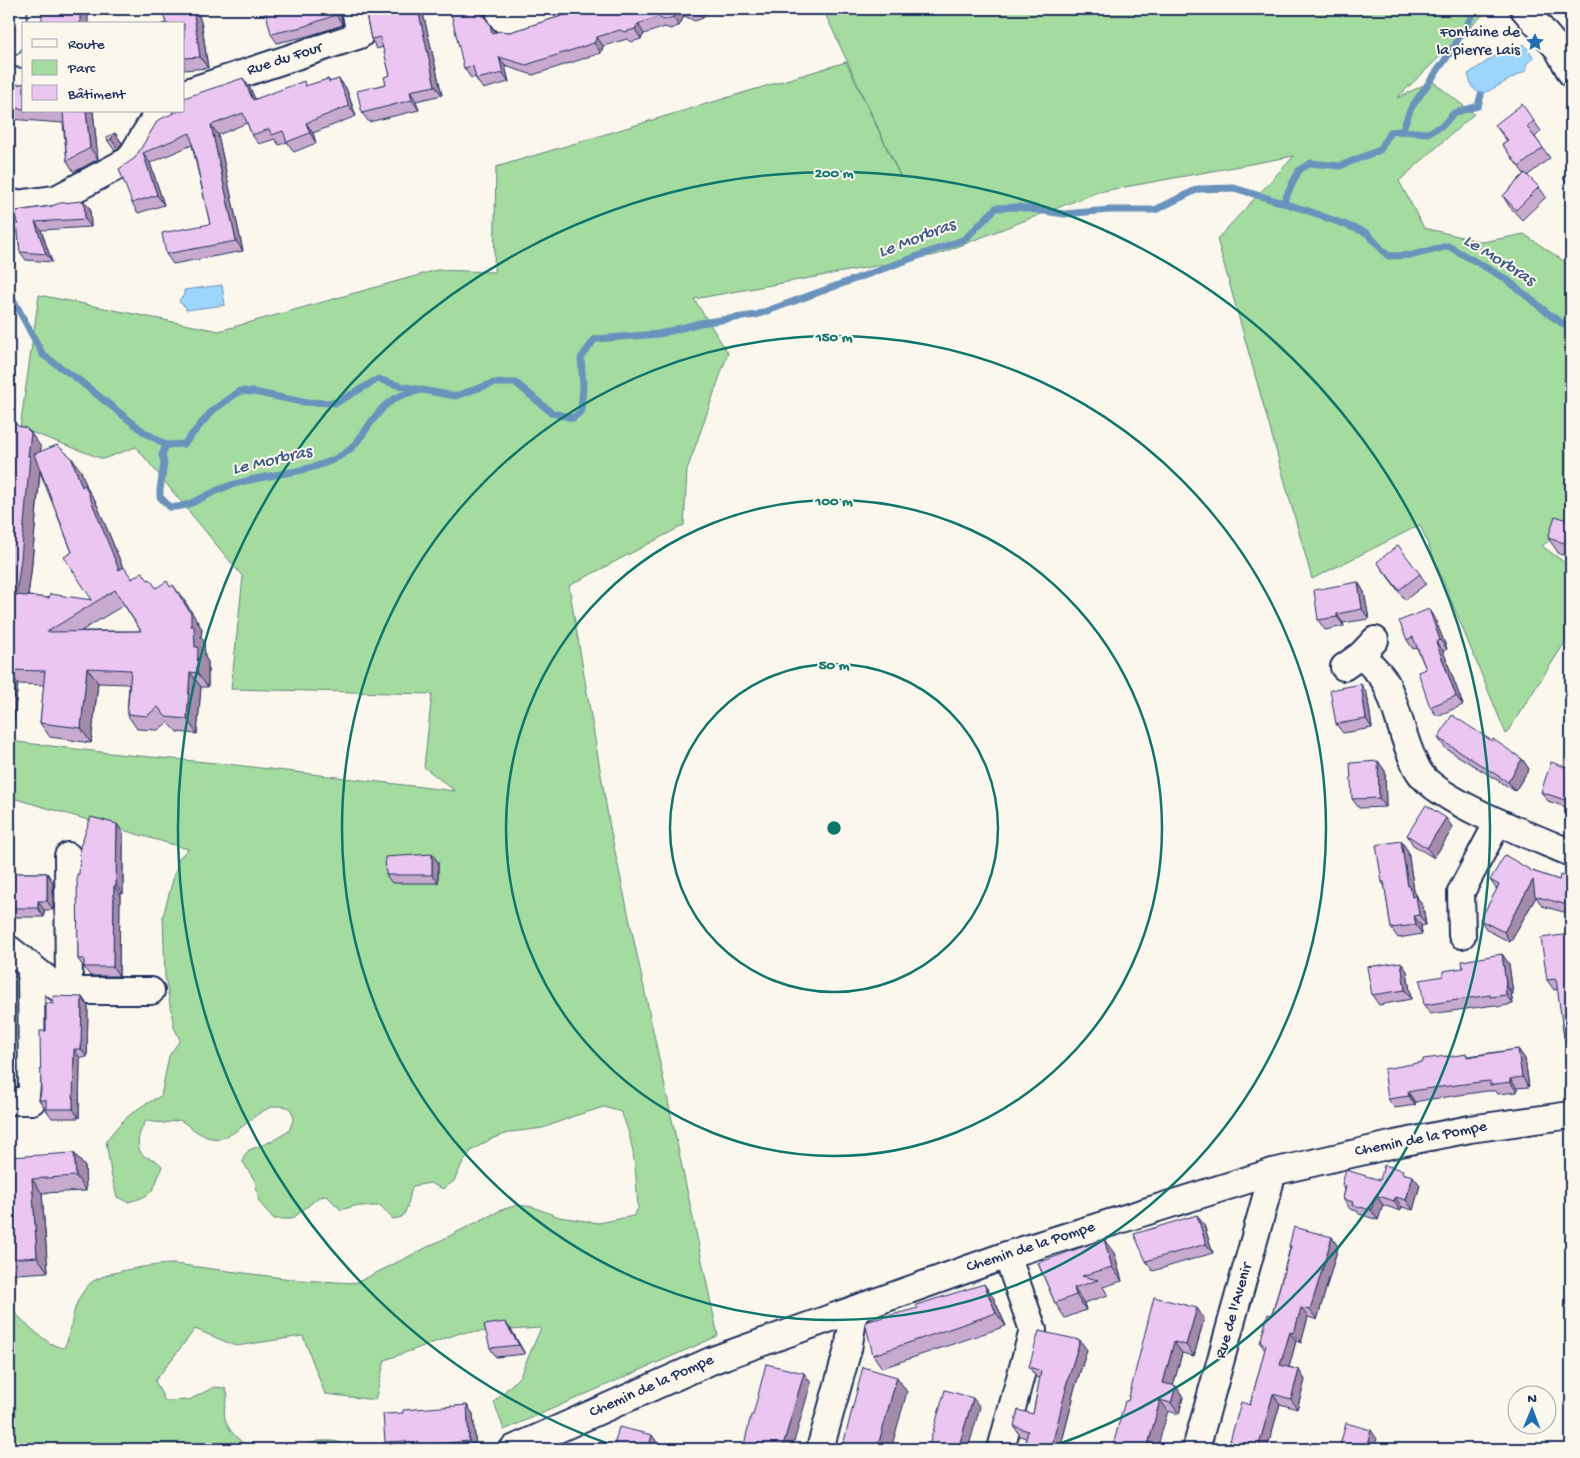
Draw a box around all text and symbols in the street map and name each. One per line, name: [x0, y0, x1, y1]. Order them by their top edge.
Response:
legend: [22, 22, 185, 112]
place label: Fontaine de la pierre Lais: [1437, 24, 1521, 61]
place icon: Fontaine de la pierre Lais: [1524, 31, 1546, 53]
text: Route: [68, 36, 105, 54]
street label: Rue du Four: [245, 38, 326, 81]
text: Parc: [67, 60, 96, 78]
text: Bâtiment: [67, 86, 127, 104]
text: 200 m: [815, 165, 854, 183]
water label: Le Morbras: [876, 214, 961, 263]
water label: Le Morbras: [1459, 231, 1541, 293]
text: 150 m: [815, 329, 853, 347]
water label: Le Morbras: [230, 441, 316, 480]
text: 100 m: [814, 493, 853, 511]
text: 50 m: [819, 657, 850, 675]
centre of rings: [825, 819, 843, 837]
street label: Chemin de la Pompe: [1353, 1118, 1489, 1162]
street label: Chemin de la Pompe: [964, 1218, 1098, 1278]
street label: Rue de l'Avenir: [1212, 1260, 1258, 1361]
street label: Chemin de la Pompe: [587, 1351, 718, 1423]
north arrow: [1508, 1386, 1558, 1436]
text: N: [1527, 1391, 1537, 1408]

